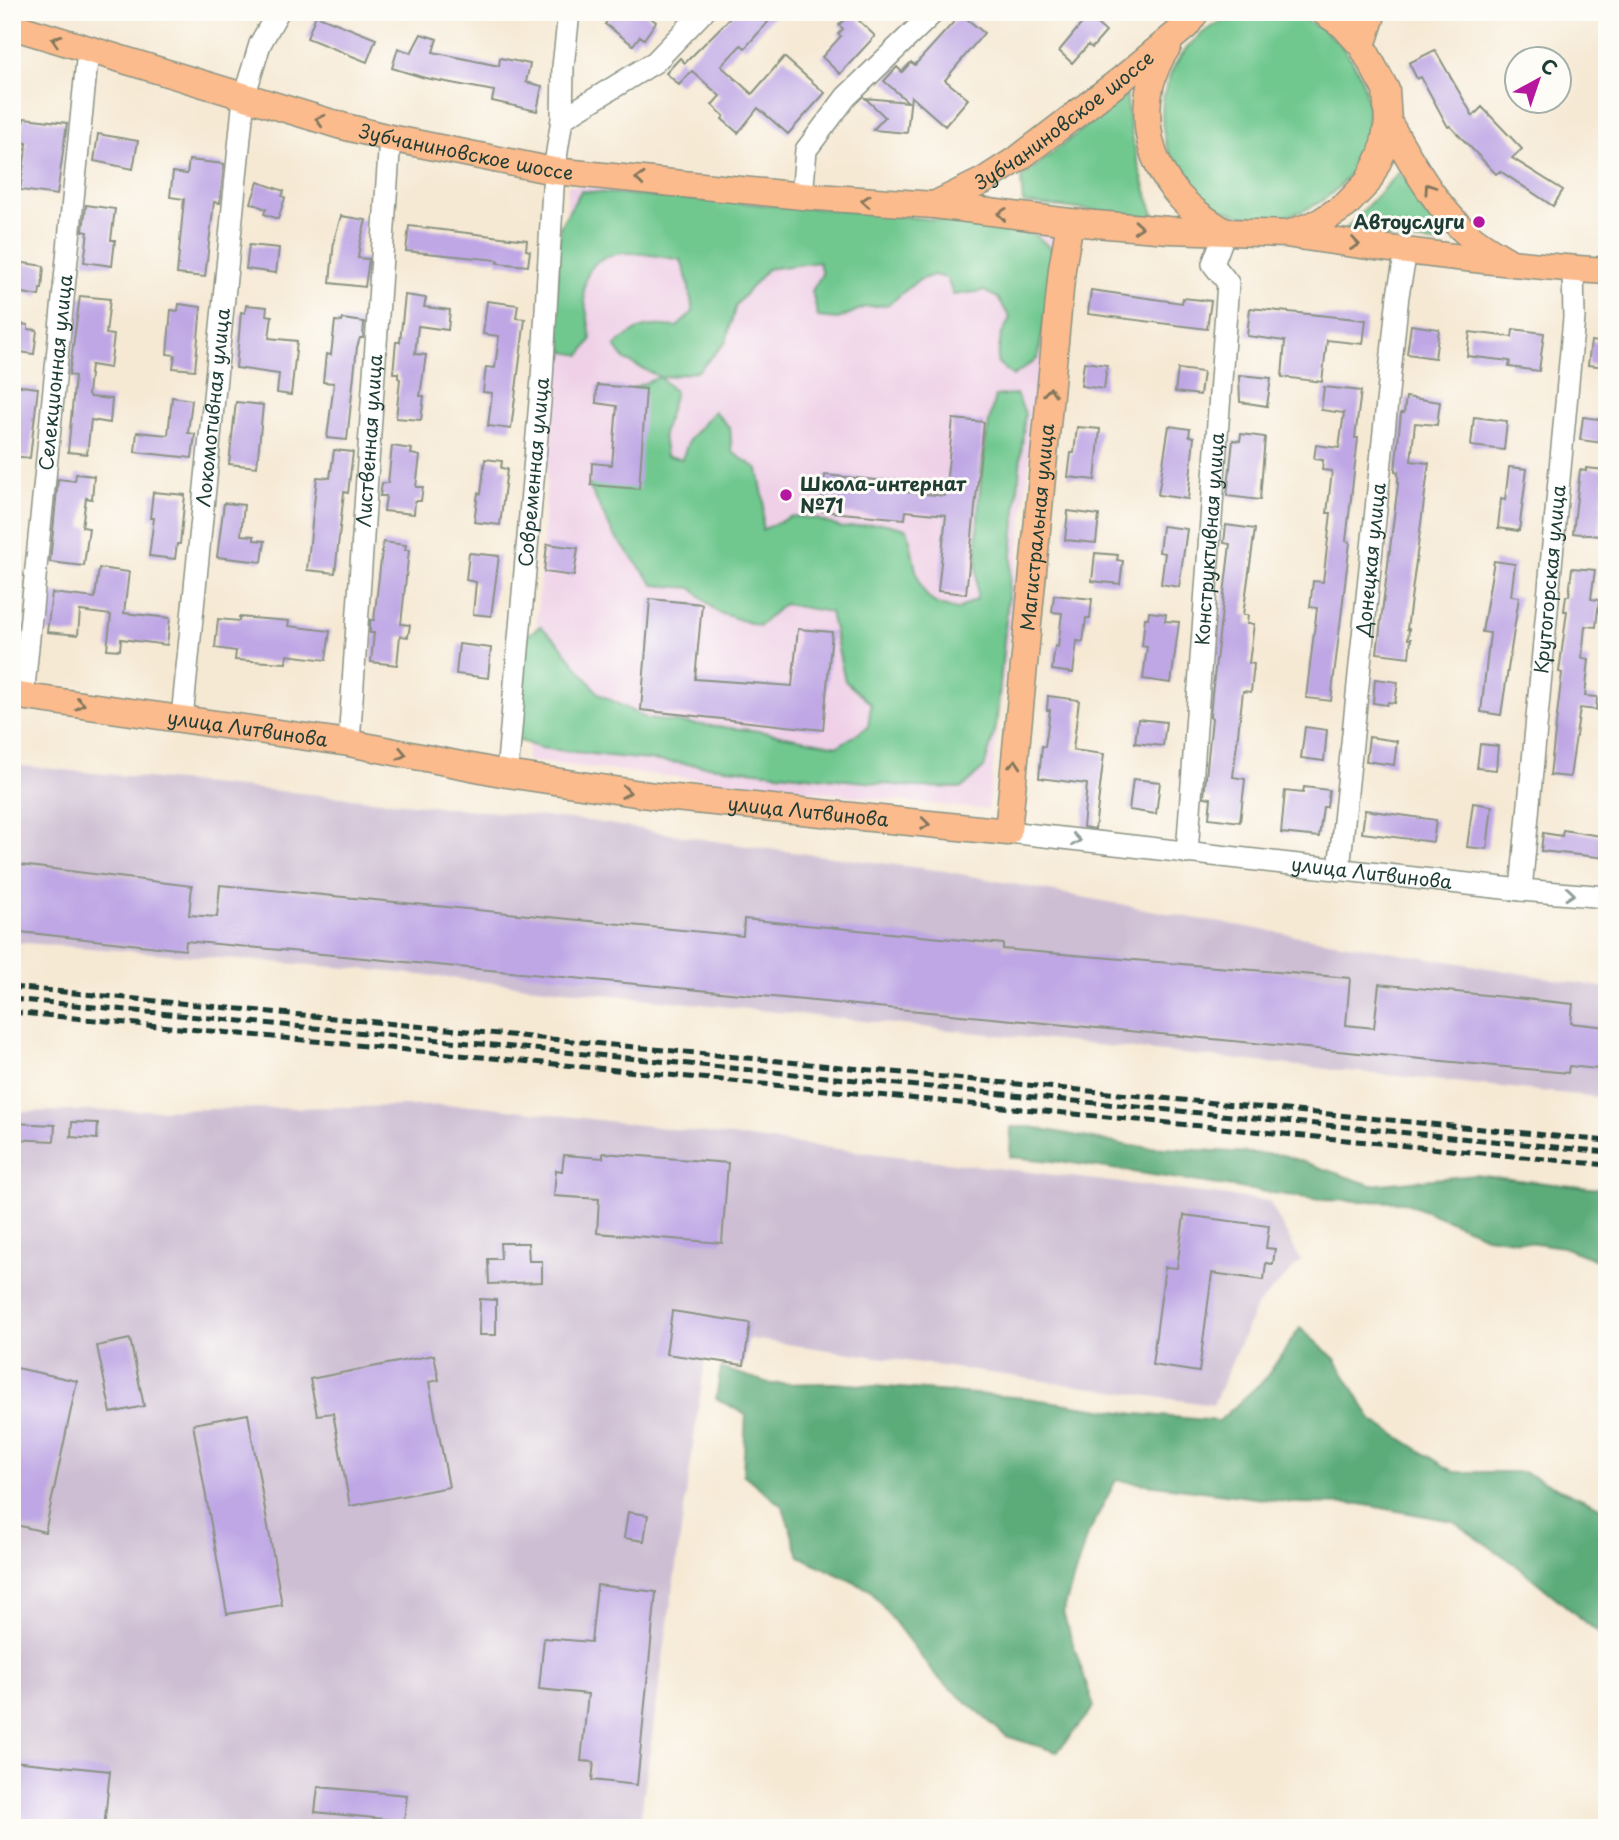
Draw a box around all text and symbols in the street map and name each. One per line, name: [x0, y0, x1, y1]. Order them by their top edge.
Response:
one-way arrow: [50, 33, 62, 48]
street label: Зубчаниновское шоссе: [970, 43, 1159, 196]
north arrow: [1504, 46, 1574, 116]
text: С: [1535, 51, 1564, 82]
one-way arrow: [314, 113, 326, 128]
street label: Зубчаниновское шоссе: [357, 116, 575, 186]
one-way arrow: [634, 172, 645, 187]
one-way arrow: [1425, 183, 1437, 196]
one-way arrow: [860, 194, 871, 209]
one-way arrow: [996, 206, 1008, 221]
place label: Автоуслуги: [1354, 207, 1465, 235]
marker: Автоуслуги: [1471, 214, 1487, 230]
one-way arrow: [1133, 219, 1144, 234]
one-way arrow: [1349, 237, 1361, 252]
street label: Селекционная улица: [31, 273, 78, 472]
street label: Локомотивная улица: [188, 307, 236, 508]
street label: Лиственная улица: [349, 353, 388, 528]
street label: Современная улица: [510, 376, 555, 568]
one-way arrow: [1042, 386, 1057, 397]
street label: Магистральная улица: [1012, 422, 1060, 632]
street label: Конструктивная улица: [1187, 431, 1230, 646]
place label: Школа-интернат №71: [800, 469, 967, 519]
street label: Донецкая улица: [1348, 481, 1392, 639]
street label: Крутогорская улица: [1526, 483, 1571, 675]
marker: Школа-интернат №71: [778, 487, 794, 503]
one-way arrow: [74, 697, 86, 712]
street label: улица Литвинова: [166, 702, 330, 753]
one-way arrow: [396, 745, 408, 760]
one-way arrow: [1007, 758, 1022, 769]
one-way arrow: [620, 784, 632, 799]
street label: улица Литвинова: [726, 788, 890, 833]
one-way arrow: [919, 816, 931, 831]
one-way arrow: [1071, 832, 1082, 847]
street label: улица Литвинова: [1290, 849, 1454, 895]
one-way arrow: [1565, 886, 1576, 901]

